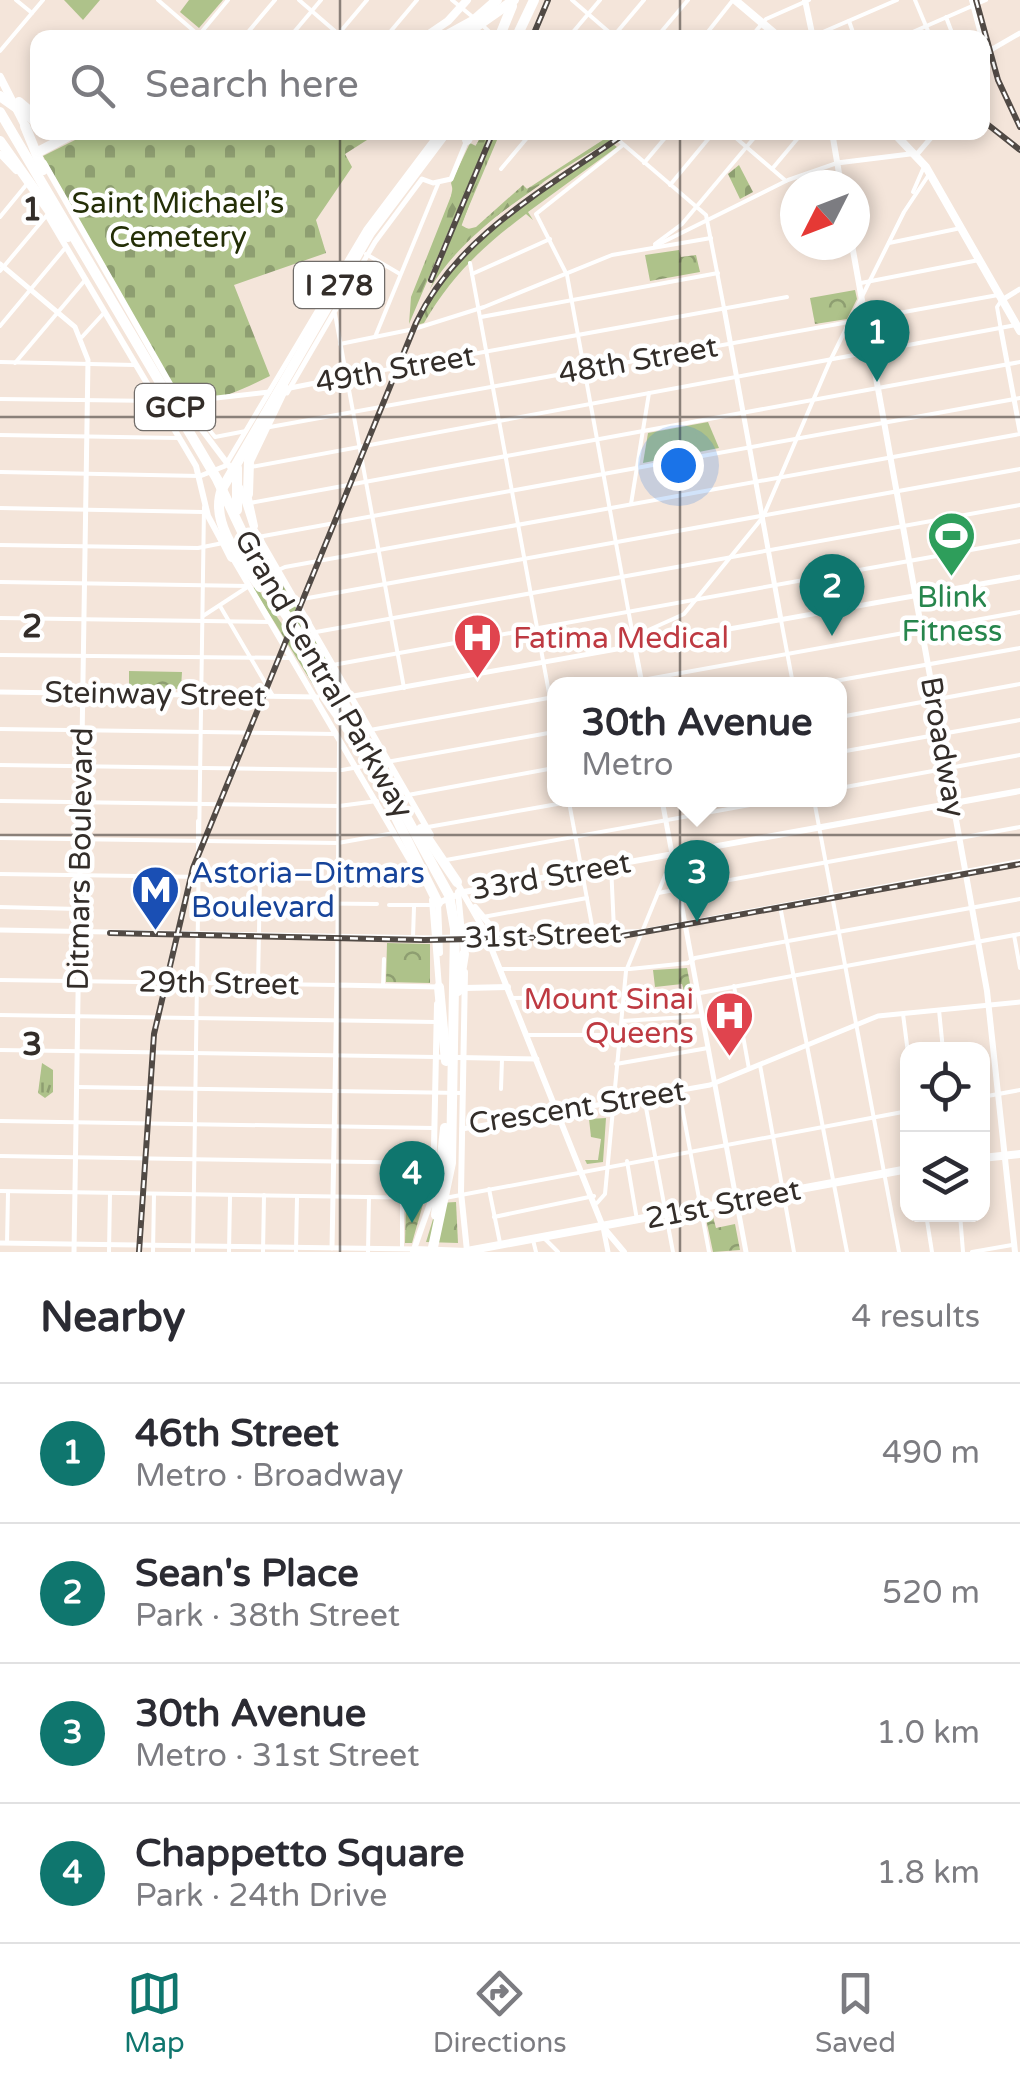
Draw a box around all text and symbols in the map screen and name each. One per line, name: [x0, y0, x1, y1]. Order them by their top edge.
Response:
search box: [30, 30, 990, 140]
icon: search: [65, 58, 120, 113]
text: Search here: [145, 62, 359, 108]
north arrow: [780, 170, 870, 260]
park label: Saint Michael’s Cemetery: [72, 185, 284, 256]
text: 1: [22, 191, 42, 229]
road number: I 278: [294, 262, 384, 308]
pin: 1: [844, 300, 910, 382]
street label: 48th Street: [556, 328, 721, 393]
street label: 49th Street: [313, 337, 478, 402]
road number: GCP: [135, 384, 215, 430]
your location: [653, 440, 704, 491]
sports icon: Blink Fitness: [926, 510, 978, 578]
street label: Grand Central Parkway: [226, 524, 421, 825]
pin: 2: [800, 554, 864, 636]
place label: Blink Fitness: [902, 579, 1002, 650]
text: 2: [22, 608, 42, 646]
hospital icon: Fatima Medical: [452, 612, 504, 680]
place label: Fatima Medical: [513, 620, 729, 657]
street label: Steinway Street: [44, 674, 266, 715]
street label: Broadway: [912, 674, 973, 820]
popup: [547, 677, 847, 807]
text: 30th Avenue: [581, 700, 813, 746]
street label: Ditmars Boulevard: [60, 727, 101, 991]
text: Metro: [581, 746, 673, 784]
pin: 3: [664, 840, 730, 922]
street label: 33rd Street: [468, 844, 634, 909]
place label: Astoria–Ditmars Boulevard: [191, 855, 425, 926]
metro station icon: Astoria–Ditmars Boulevard: [130, 864, 182, 932]
street label: 31st Street: [464, 914, 622, 957]
street label: 29th Street: [138, 964, 300, 1003]
place label: Mount Sinai Queens: [523, 981, 694, 1052]
hospital icon: Mount Sinai Queens: [703, 990, 755, 1058]
text: 3: [22, 1026, 42, 1064]
map controls: [900, 1042, 990, 1222]
button: locate: [900, 1042, 990, 1132]
street label: Crescent Street: [466, 1072, 688, 1143]
button: layers: [900, 1132, 990, 1222]
pin: 4: [380, 1140, 444, 1223]
street label: 21st Street: [643, 1171, 804, 1238]
text: Nearby: [40, 1292, 185, 1343]
text: 4 results: [851, 1298, 980, 1336]
text: 46th Street: [135, 1411, 339, 1457]
text: 1: [62, 1434, 83, 1472]
text: 490 m: [882, 1434, 980, 1472]
text: Metro · Broadway: [135, 1457, 403, 1495]
text: Sean's Place: [135, 1551, 359, 1597]
text: 2: [62, 1574, 83, 1612]
text: 520 m: [882, 1574, 980, 1612]
text: Park · 38th Street: [135, 1597, 400, 1635]
text: 30th Avenue: [135, 1691, 366, 1737]
text: 3: [62, 1714, 83, 1752]
text: 1.0 km: [876, 1714, 980, 1752]
text: Metro · 31st Street: [135, 1737, 419, 1775]
text: Chappetto Square: [135, 1831, 465, 1877]
text: 4: [62, 1854, 83, 1892]
text: 1.8 km: [877, 1854, 980, 1892]
text: Park · 24th Drive: [135, 1877, 387, 1915]
tab: Map: [124, 1966, 185, 2060]
tab: Directions: [433, 1966, 567, 2060]
tab: Saved: [815, 1966, 896, 2060]

